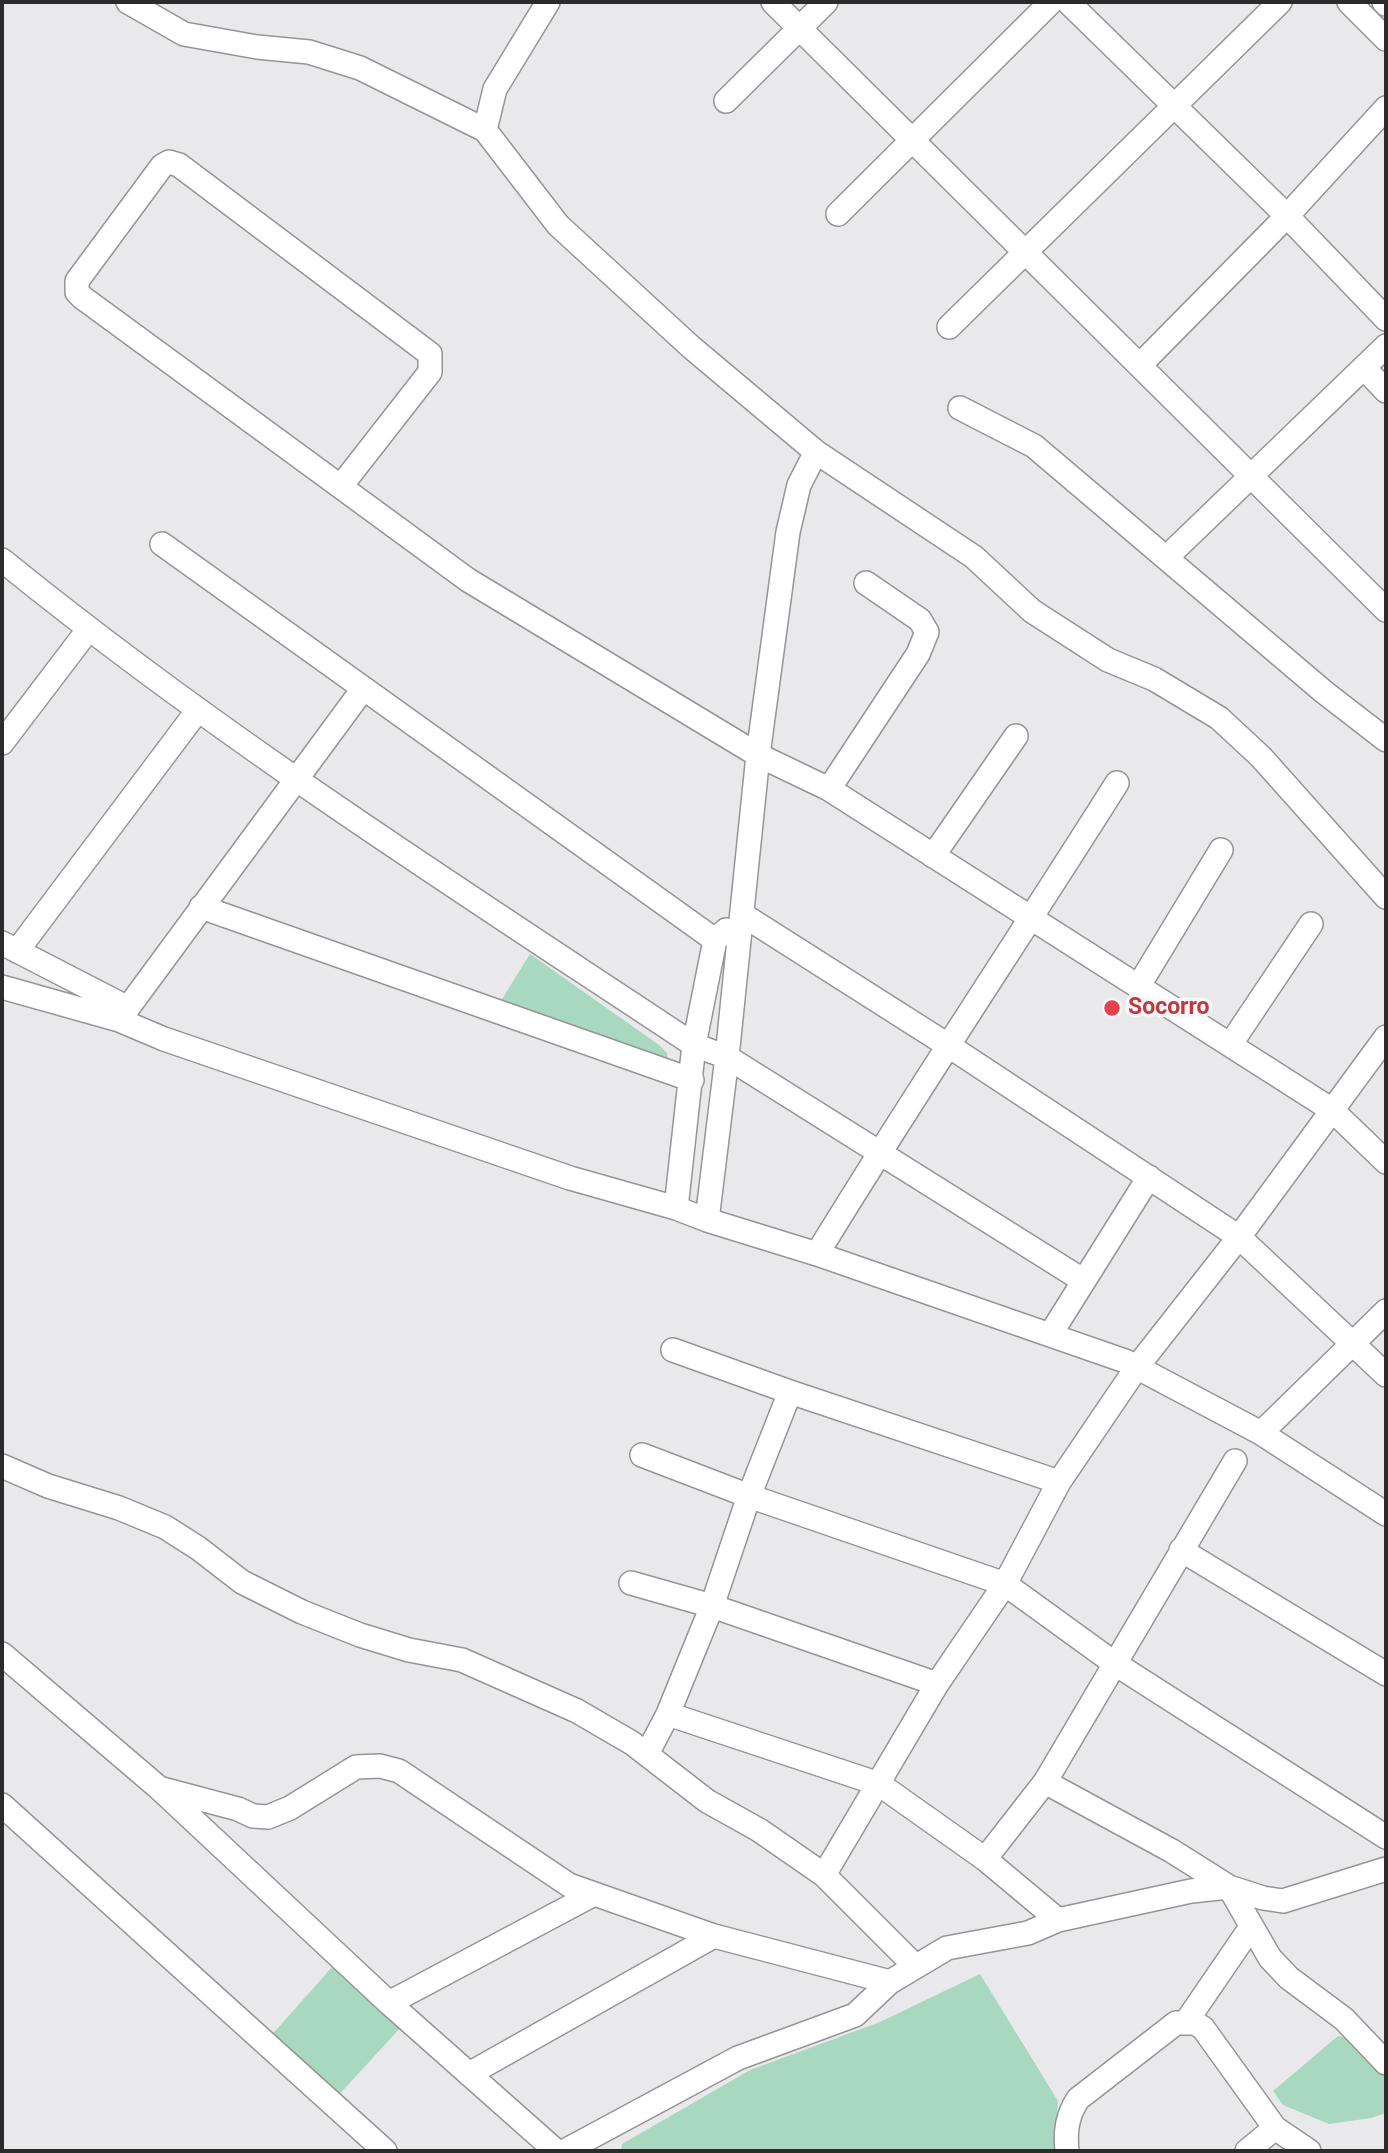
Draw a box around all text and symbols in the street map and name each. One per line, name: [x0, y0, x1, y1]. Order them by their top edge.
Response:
place label: Socorro: [1128, 994, 1210, 1022]
marker: Socorro: [1102, 998, 1122, 1018]

